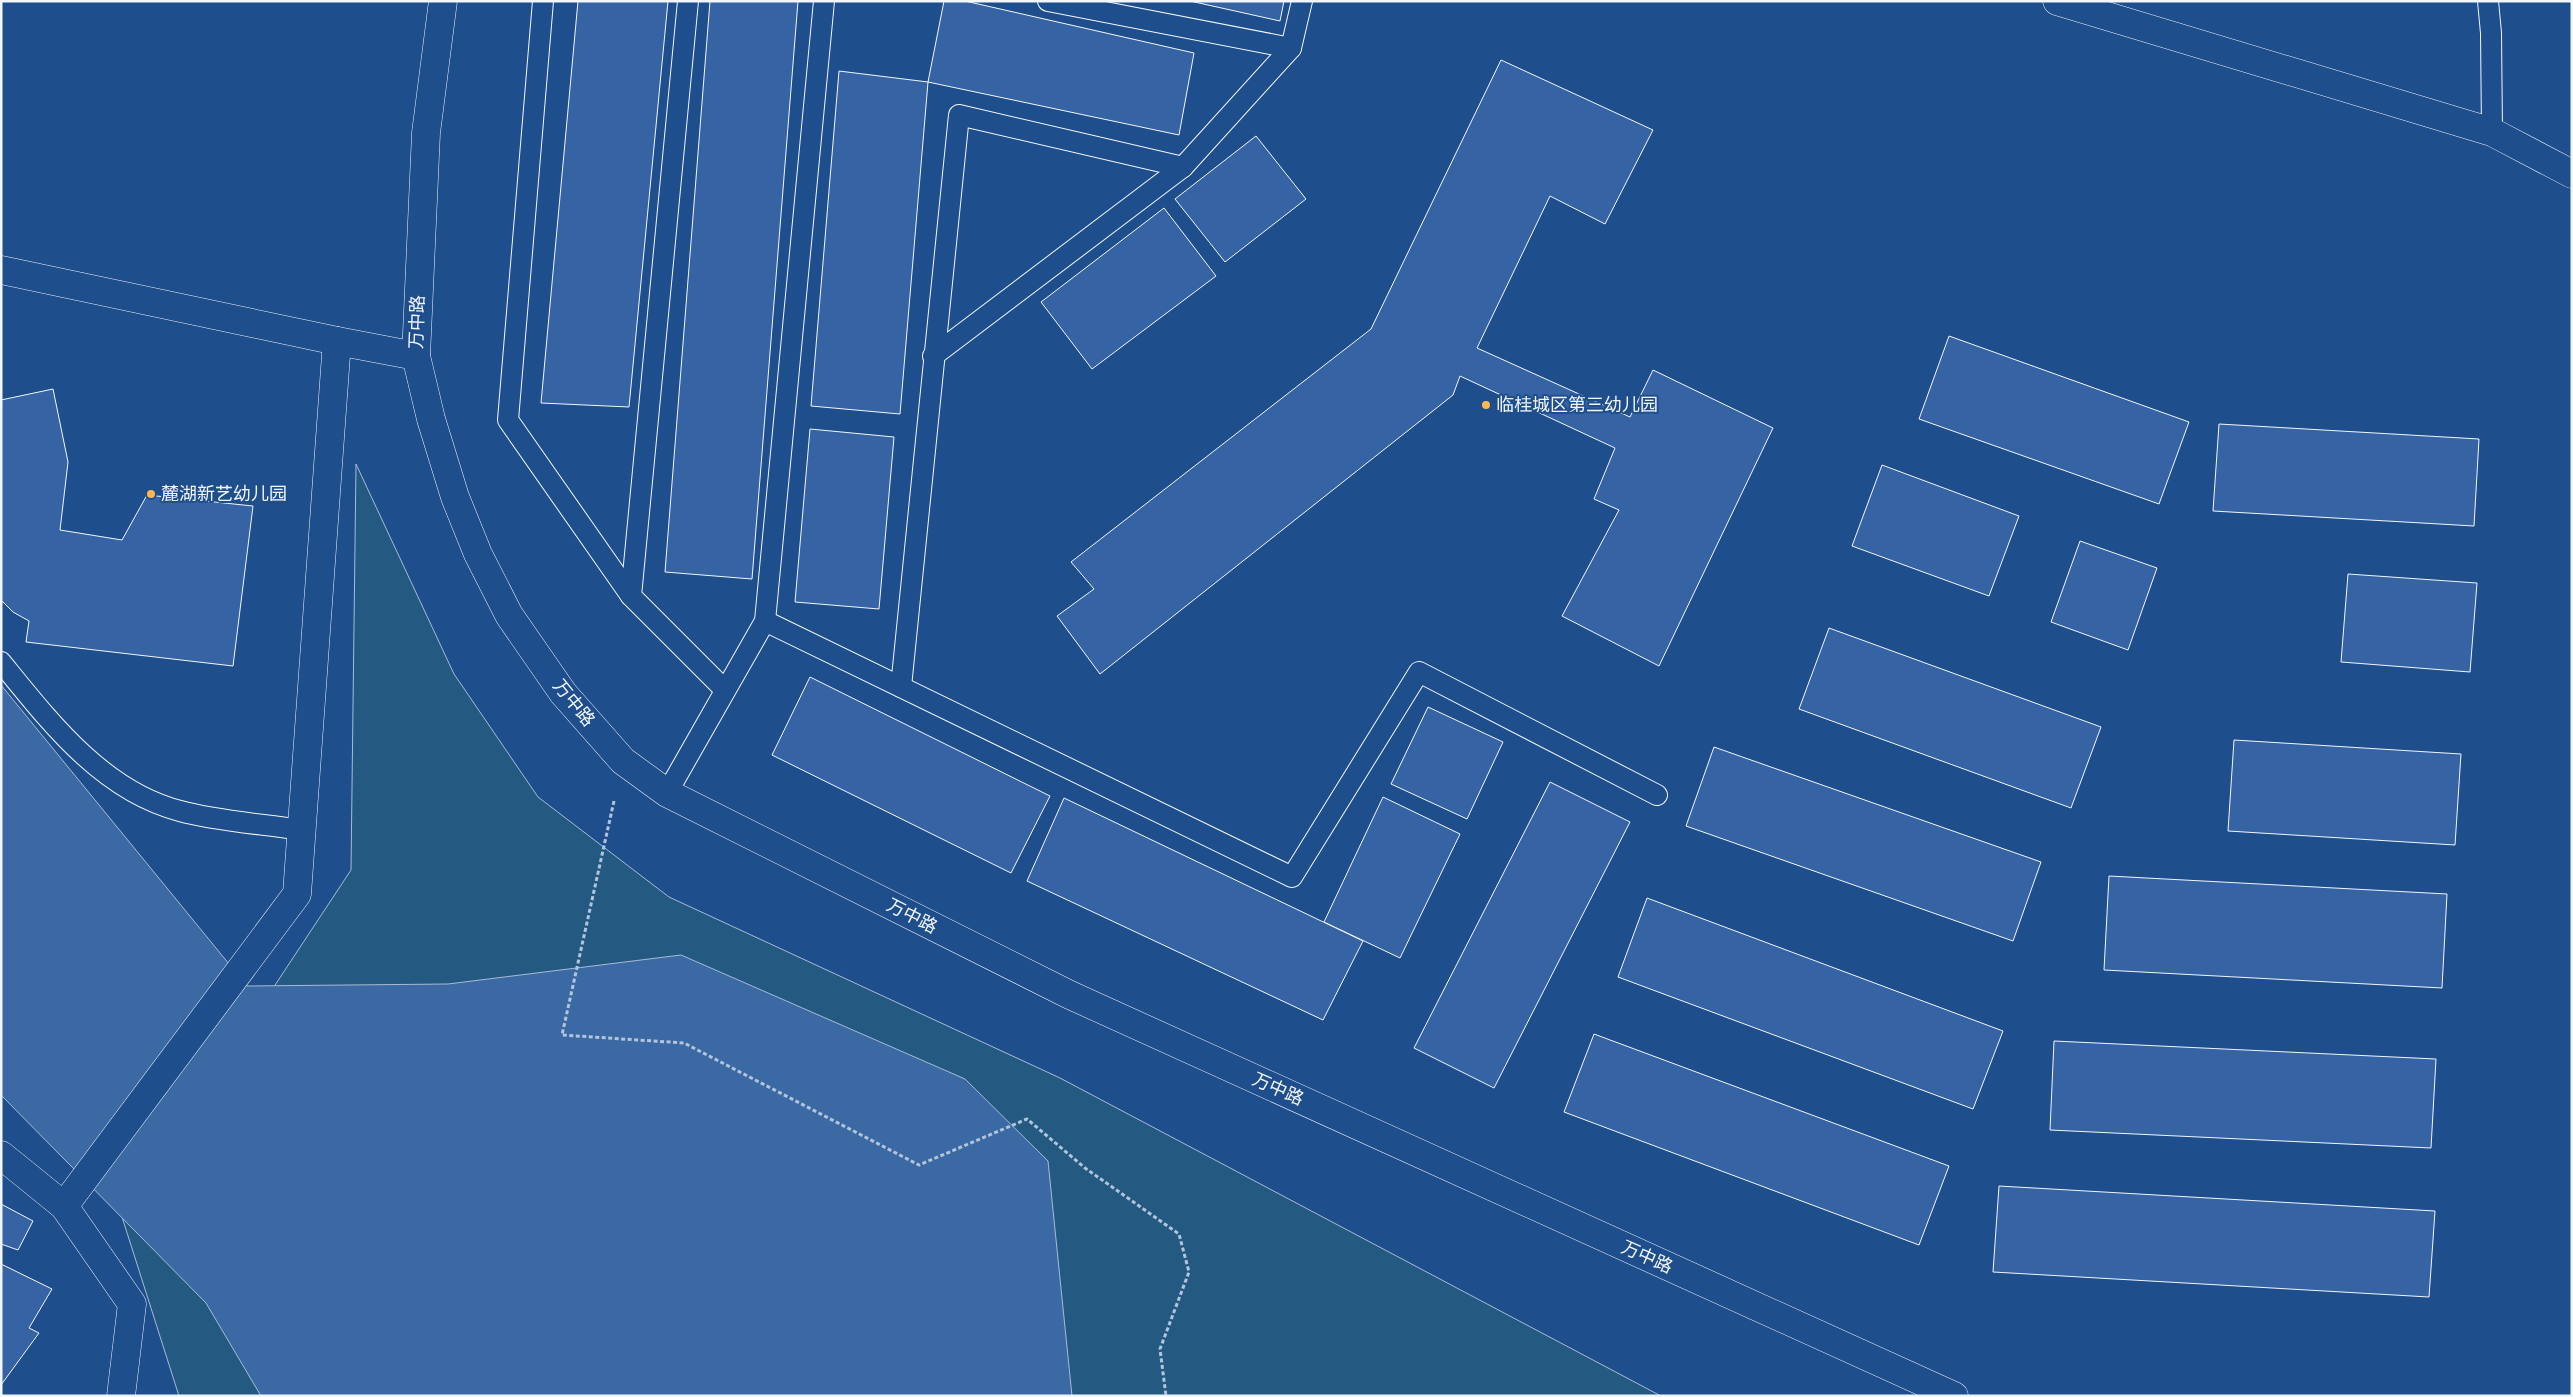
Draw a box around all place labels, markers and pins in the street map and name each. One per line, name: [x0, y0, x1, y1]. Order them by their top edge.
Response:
place label: 临桂城区第三幼儿园: [1496, 394, 1658, 416]
marker: 临桂城区第三幼儿园: [1480, 399, 1492, 411]
place label: 麓湖新艺幼儿园: [161, 483, 287, 505]
marker: 麓湖新艺幼儿园: [145, 488, 157, 500]

